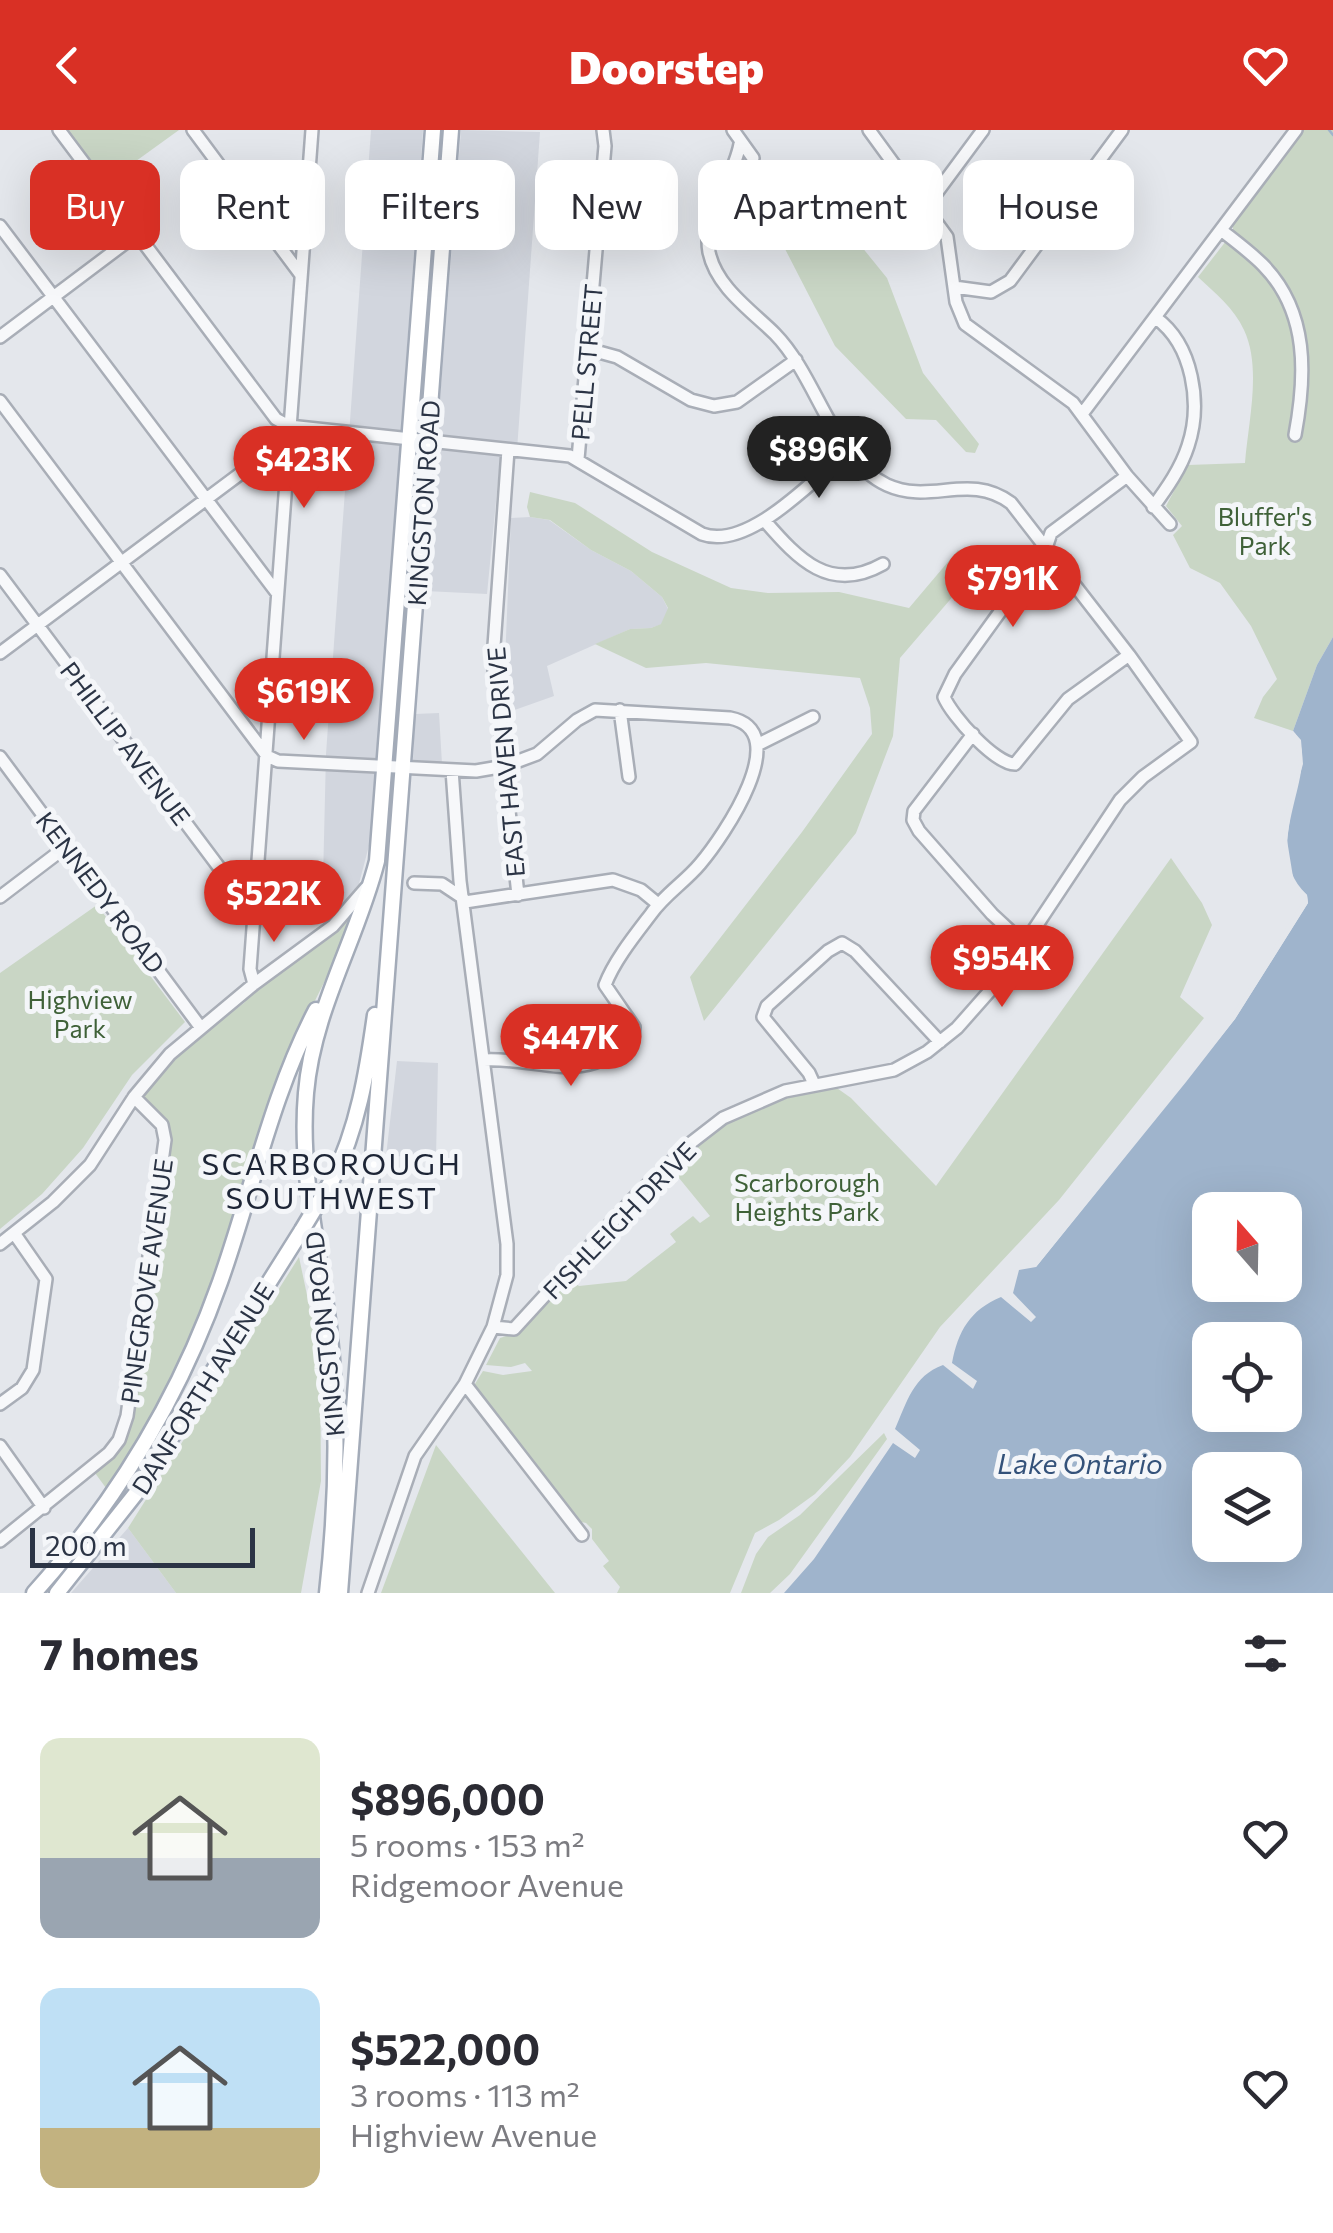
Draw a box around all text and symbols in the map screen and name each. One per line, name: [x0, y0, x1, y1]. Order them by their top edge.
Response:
icon: back: [40, 38, 95, 93]
text: Doorstep: [569, 38, 764, 93]
icon: heart: [1238, 38, 1293, 93]
chip: Buy: [30, 160, 160, 250]
chip: Rent: [180, 160, 325, 250]
chip: Filters: [345, 160, 515, 250]
chip: New: [535, 160, 678, 250]
chip: Apartment: [698, 160, 943, 250]
chip: House: [963, 160, 1134, 250]
street label: PELL STREET: [564, 283, 608, 441]
street label: KINGSTON ROAD: [401, 399, 445, 607]
pin: $896K: [749, 416, 889, 501]
pin: $423K: [234, 426, 374, 511]
text: $896K: [769, 428, 869, 468]
text: $423K: [256, 438, 352, 478]
park label: Bluffer's Park: [1218, 501, 1312, 560]
pin: $791K: [943, 545, 1083, 630]
text: $791K: [967, 557, 1059, 597]
street label: EAST HAVEN DRIVE: [480, 646, 530, 878]
street label: PHILLIP AVENUE: [55, 655, 197, 831]
pin: $619K: [234, 658, 374, 743]
text: $619K: [257, 670, 351, 710]
street label: KENNEDY ROAD: [31, 805, 171, 979]
pin: $522K: [204, 860, 344, 945]
text: $522K: [226, 872, 322, 912]
pin: $954K: [932, 925, 1072, 1010]
text: $954K: [953, 937, 1051, 977]
park label: Highview Park: [28, 984, 132, 1043]
pin: $447K: [501, 1004, 641, 1089]
text: $447K: [523, 1016, 619, 1056]
street label: FISHLEIGH DRIVE: [536, 1135, 702, 1305]
district label: SCARBOROUGH SOUTHWEST: [202, 1144, 462, 1215]
street label: PINEGROVE AVENUE: [114, 1157, 178, 1405]
park label: Scarborough Heights Park: [734, 1167, 880, 1226]
north arrow: [1192, 1192, 1302, 1302]
map controls: [1192, 1192, 1302, 1562]
street label: KINGSTON ROAD: [298, 1230, 350, 1438]
street label: DANFORTH AVENUE: [125, 1277, 279, 1499]
button: locate: [1192, 1322, 1302, 1432]
water label: Lake Ontario: [997, 1446, 1163, 1480]
button: layers: [1192, 1452, 1302, 1562]
scale bar: [30, 1523, 255, 1568]
text: 200 m: [45, 1528, 127, 1562]
icon: filters: [1238, 1626, 1293, 1681]
text: 7 homes: [40, 1627, 199, 1679]
text: $896,000: [350, 1772, 545, 1824]
icon: home: [120, 1778, 240, 1898]
icon: heart: [1238, 1811, 1293, 1866]
text: 5 rooms · 153 m²: [350, 1824, 585, 1864]
text: Ridgemoor Avenue: [350, 1864, 624, 1904]
text: $522,000: [350, 2022, 540, 2074]
icon: home: [120, 2028, 240, 2148]
icon: heart: [1238, 2061, 1293, 2116]
text: 3 rooms · 113 m²: [350, 2074, 580, 2114]
text: Highview Avenue: [350, 2114, 597, 2154]

